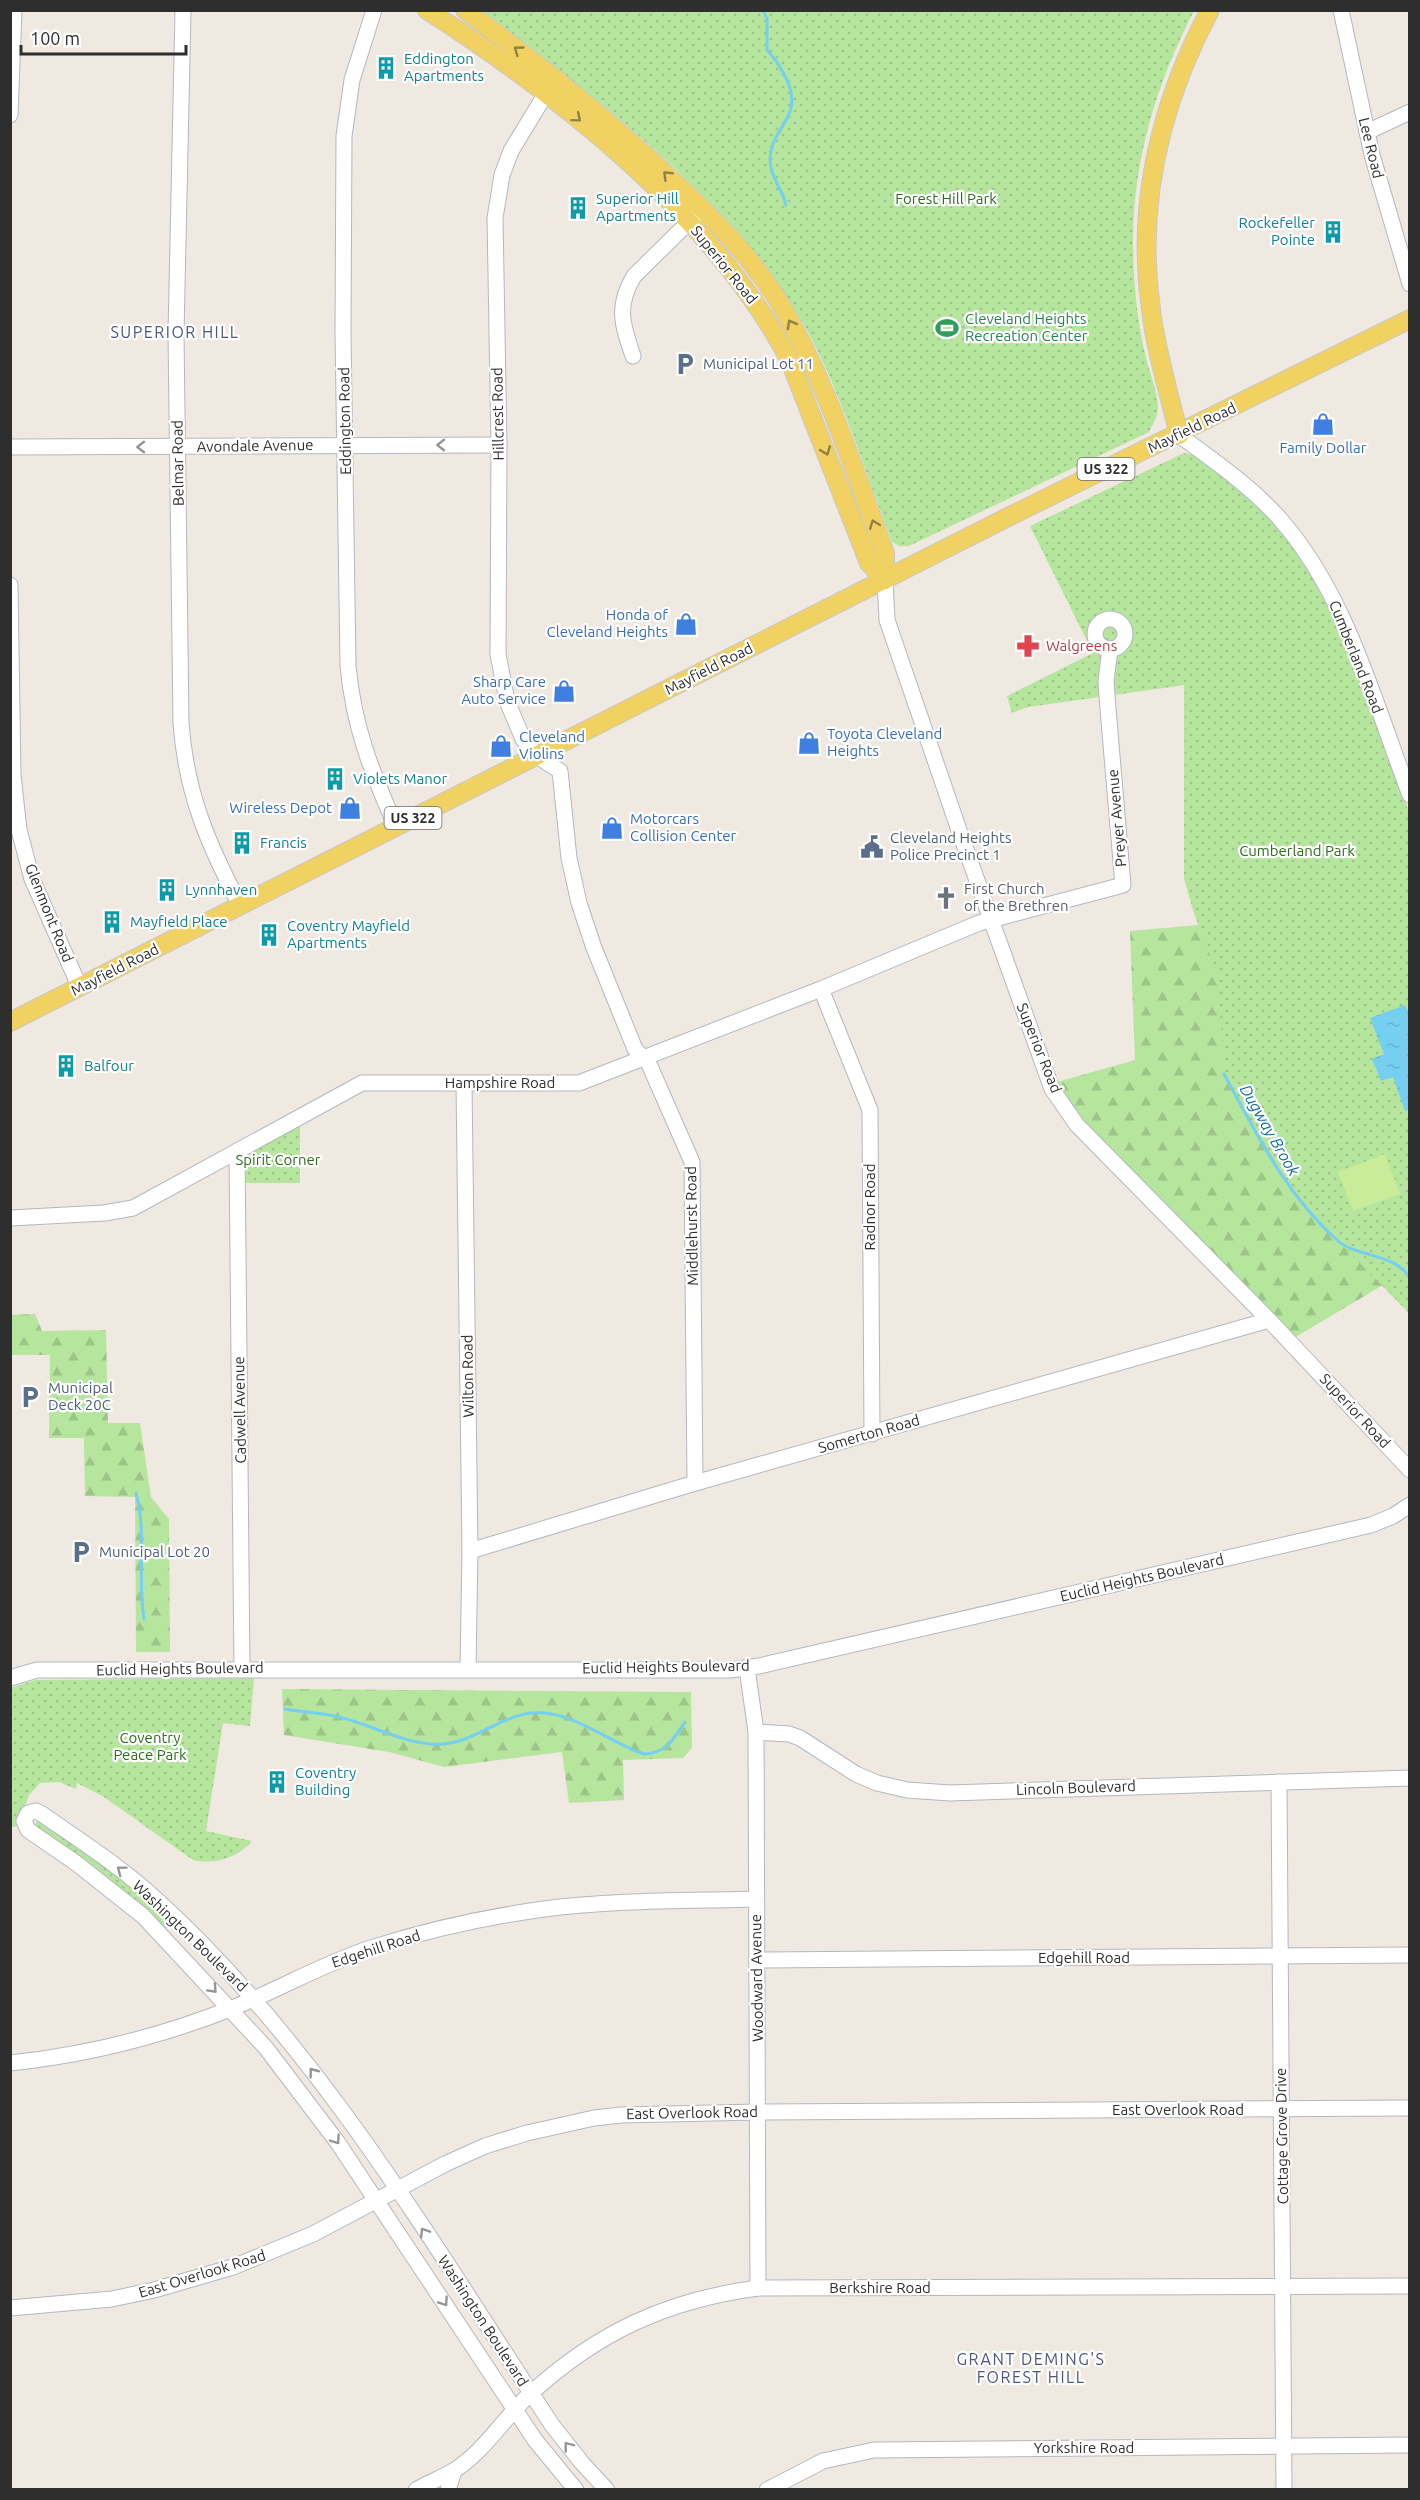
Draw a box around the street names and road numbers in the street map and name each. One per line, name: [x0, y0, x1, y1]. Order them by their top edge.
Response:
street label: Lee Road: [1356, 116, 1387, 180]
street label: Superior Road: [688, 222, 761, 307]
street label: Eddington Road: [335, 367, 354, 475]
street label: Hillcrest Road: [488, 367, 507, 461]
street label: Mayfield Road: [1145, 399, 1239, 456]
street label: Belmar Road: [168, 420, 187, 506]
street label: Avondale Avenue: [196, 436, 314, 455]
road number: US 322: [1078, 458, 1134, 480]
street label: Cumberland Road: [1326, 598, 1387, 716]
street label: Mayfield Road: [662, 639, 756, 698]
street label: Preyer Avenue: [1104, 768, 1129, 868]
road number: US 322: [384, 807, 442, 829]
street label: Glenmont Road: [22, 861, 77, 965]
street label: Mayfield Road: [68, 940, 162, 999]
street label: Superior Road: [1014, 1000, 1065, 1095]
street label: Hampshire Road: [445, 1074, 555, 1091]
street label: Radnor Road: [861, 1164, 878, 1250]
street label: Middlehurst Road: [682, 1166, 701, 1286]
street label: Wilton Road: [458, 1334, 477, 1418]
street label: Cadwell Avenue: [230, 1356, 249, 1464]
street label: Superior Road: [1317, 1370, 1394, 1451]
street label: Somerton Road: [816, 1411, 922, 1456]
street label: Euclid Heights Boulevard: [1058, 1550, 1225, 1605]
street label: Euclid Heights Boulevard: [582, 1657, 750, 1676]
street label: Euclid Heights Boulevard: [96, 1659, 264, 1678]
street label: Lincoln Boulevard: [1016, 1777, 1136, 1798]
street label: Washington Boulevard: [130, 1877, 251, 1995]
street label: Woodward Avenue: [747, 1914, 766, 2042]
street label: Edgehill Road: [329, 1926, 422, 1971]
street label: Edgehill Road: [1038, 1949, 1130, 1966]
street label: Cottage Grove Drive: [1272, 2068, 1291, 2204]
street label: East Overlook Road: [1112, 2101, 1244, 2118]
street label: East Overlook Road: [626, 2103, 758, 2122]
street label: East Overlook Road: [136, 2246, 267, 2301]
street label: Washington Boulevard: [435, 2252, 532, 2389]
street label: Berkshire Road: [829, 2279, 931, 2296]
street label: Yorkshire Road: [1034, 2439, 1134, 2456]

